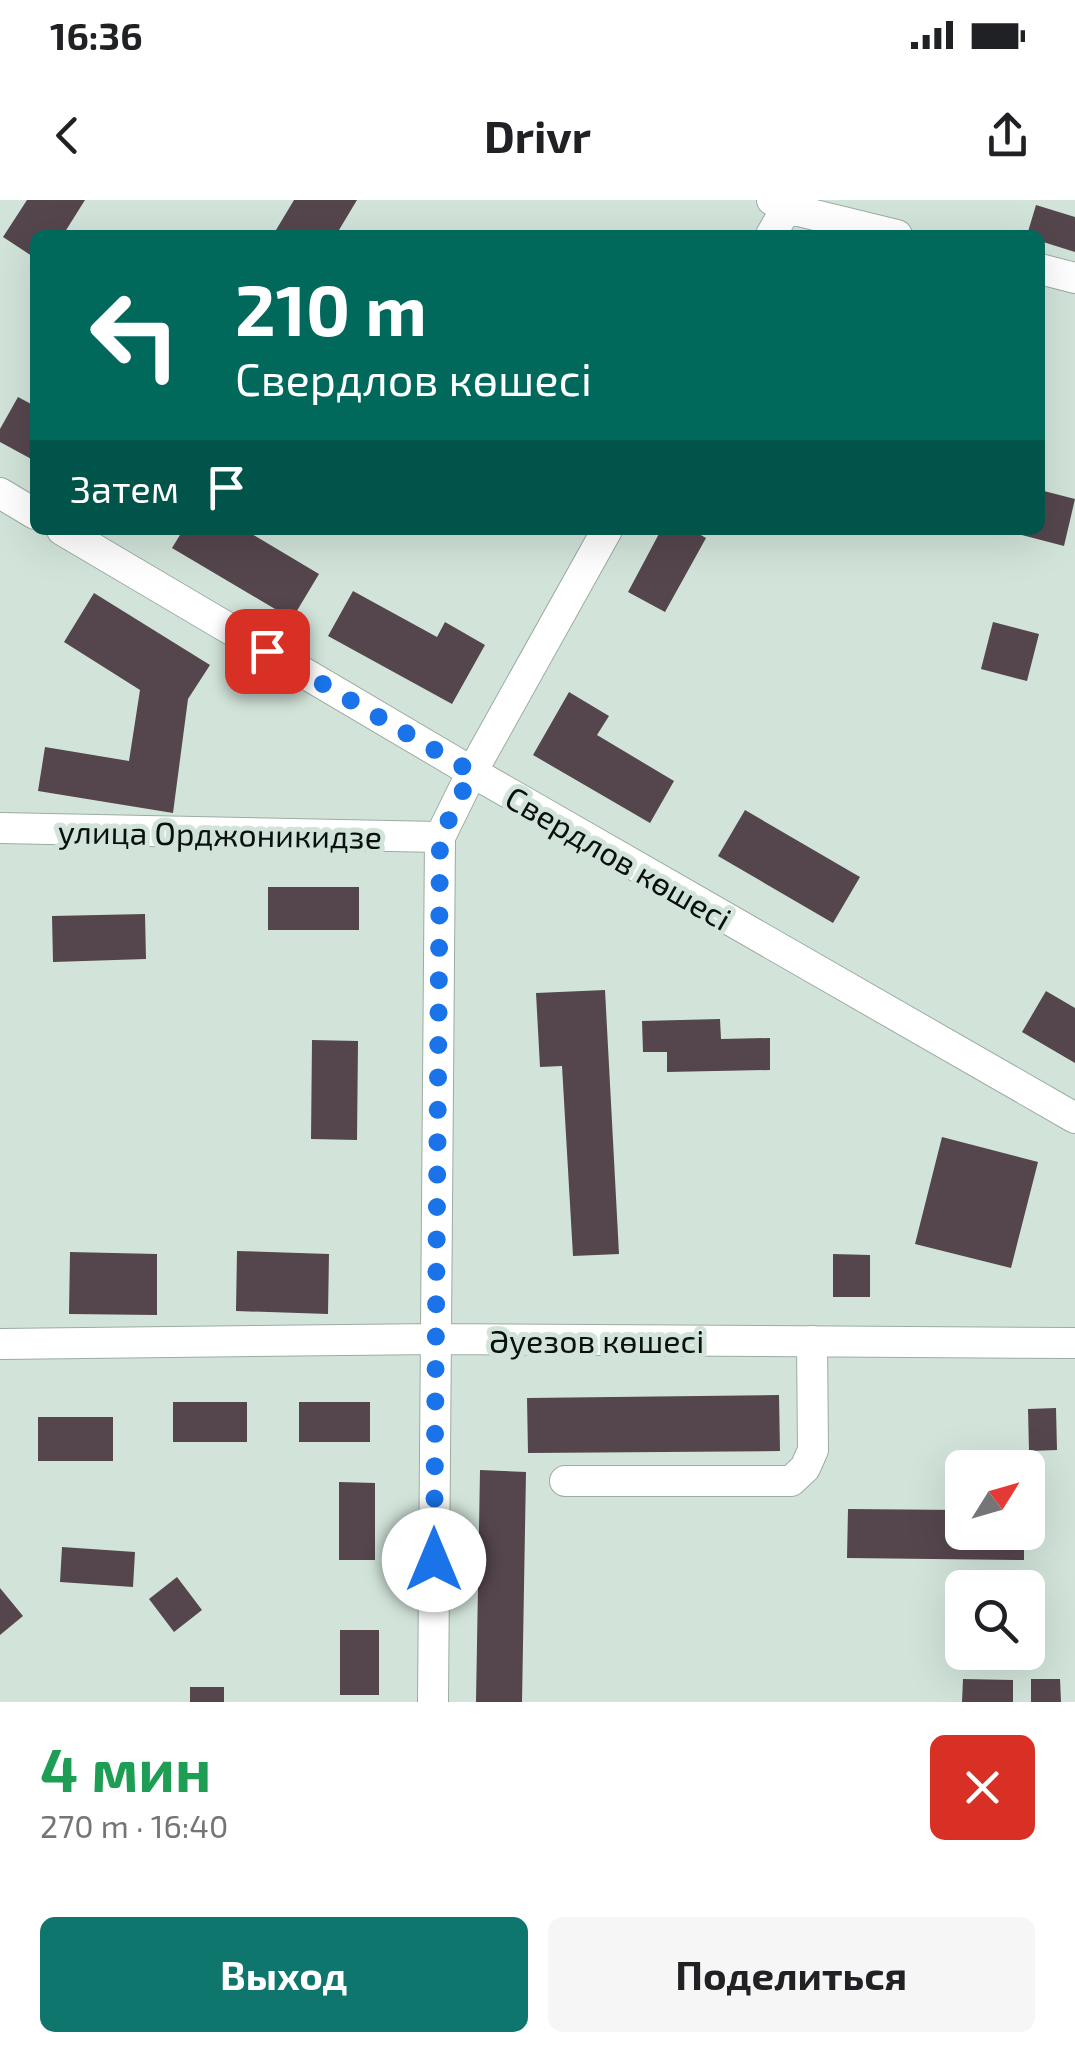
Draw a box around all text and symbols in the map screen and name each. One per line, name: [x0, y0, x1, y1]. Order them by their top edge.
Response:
text: 16:36: [50, 12, 143, 58]
icon: back: [40, 108, 95, 163]
text: Drivr: [484, 108, 591, 162]
icon: share: [980, 108, 1035, 163]
text: 210 m: [235, 266, 427, 350]
icon: left: [70, 270, 200, 400]
text: Свердлов көшесі: [235, 351, 592, 405]
icon: arrive: [199, 460, 254, 515]
text: Затем: [70, 465, 179, 511]
pin: [225, 609, 310, 694]
icon: arrive: [240, 624, 295, 679]
street label: Свердлов көшесі: [500, 777, 738, 937]
street label: улица Орджоникидзе: [58, 811, 382, 856]
street label: Әуезов көшесі: [490, 1321, 704, 1360]
north arrow: [945, 1450, 1045, 1550]
map controls: [945, 1450, 1045, 1670]
position arrow: [382, 1508, 486, 1612]
button: search: [945, 1570, 1045, 1670]
text: 4 мин: [40, 1732, 211, 1804]
button: close: [930, 1735, 1035, 1840]
text: 270 m · 16:40: [40, 1806, 228, 1844]
button: Выход: [40, 1917, 528, 2032]
button: Поделиться: [548, 1917, 1035, 2032]

